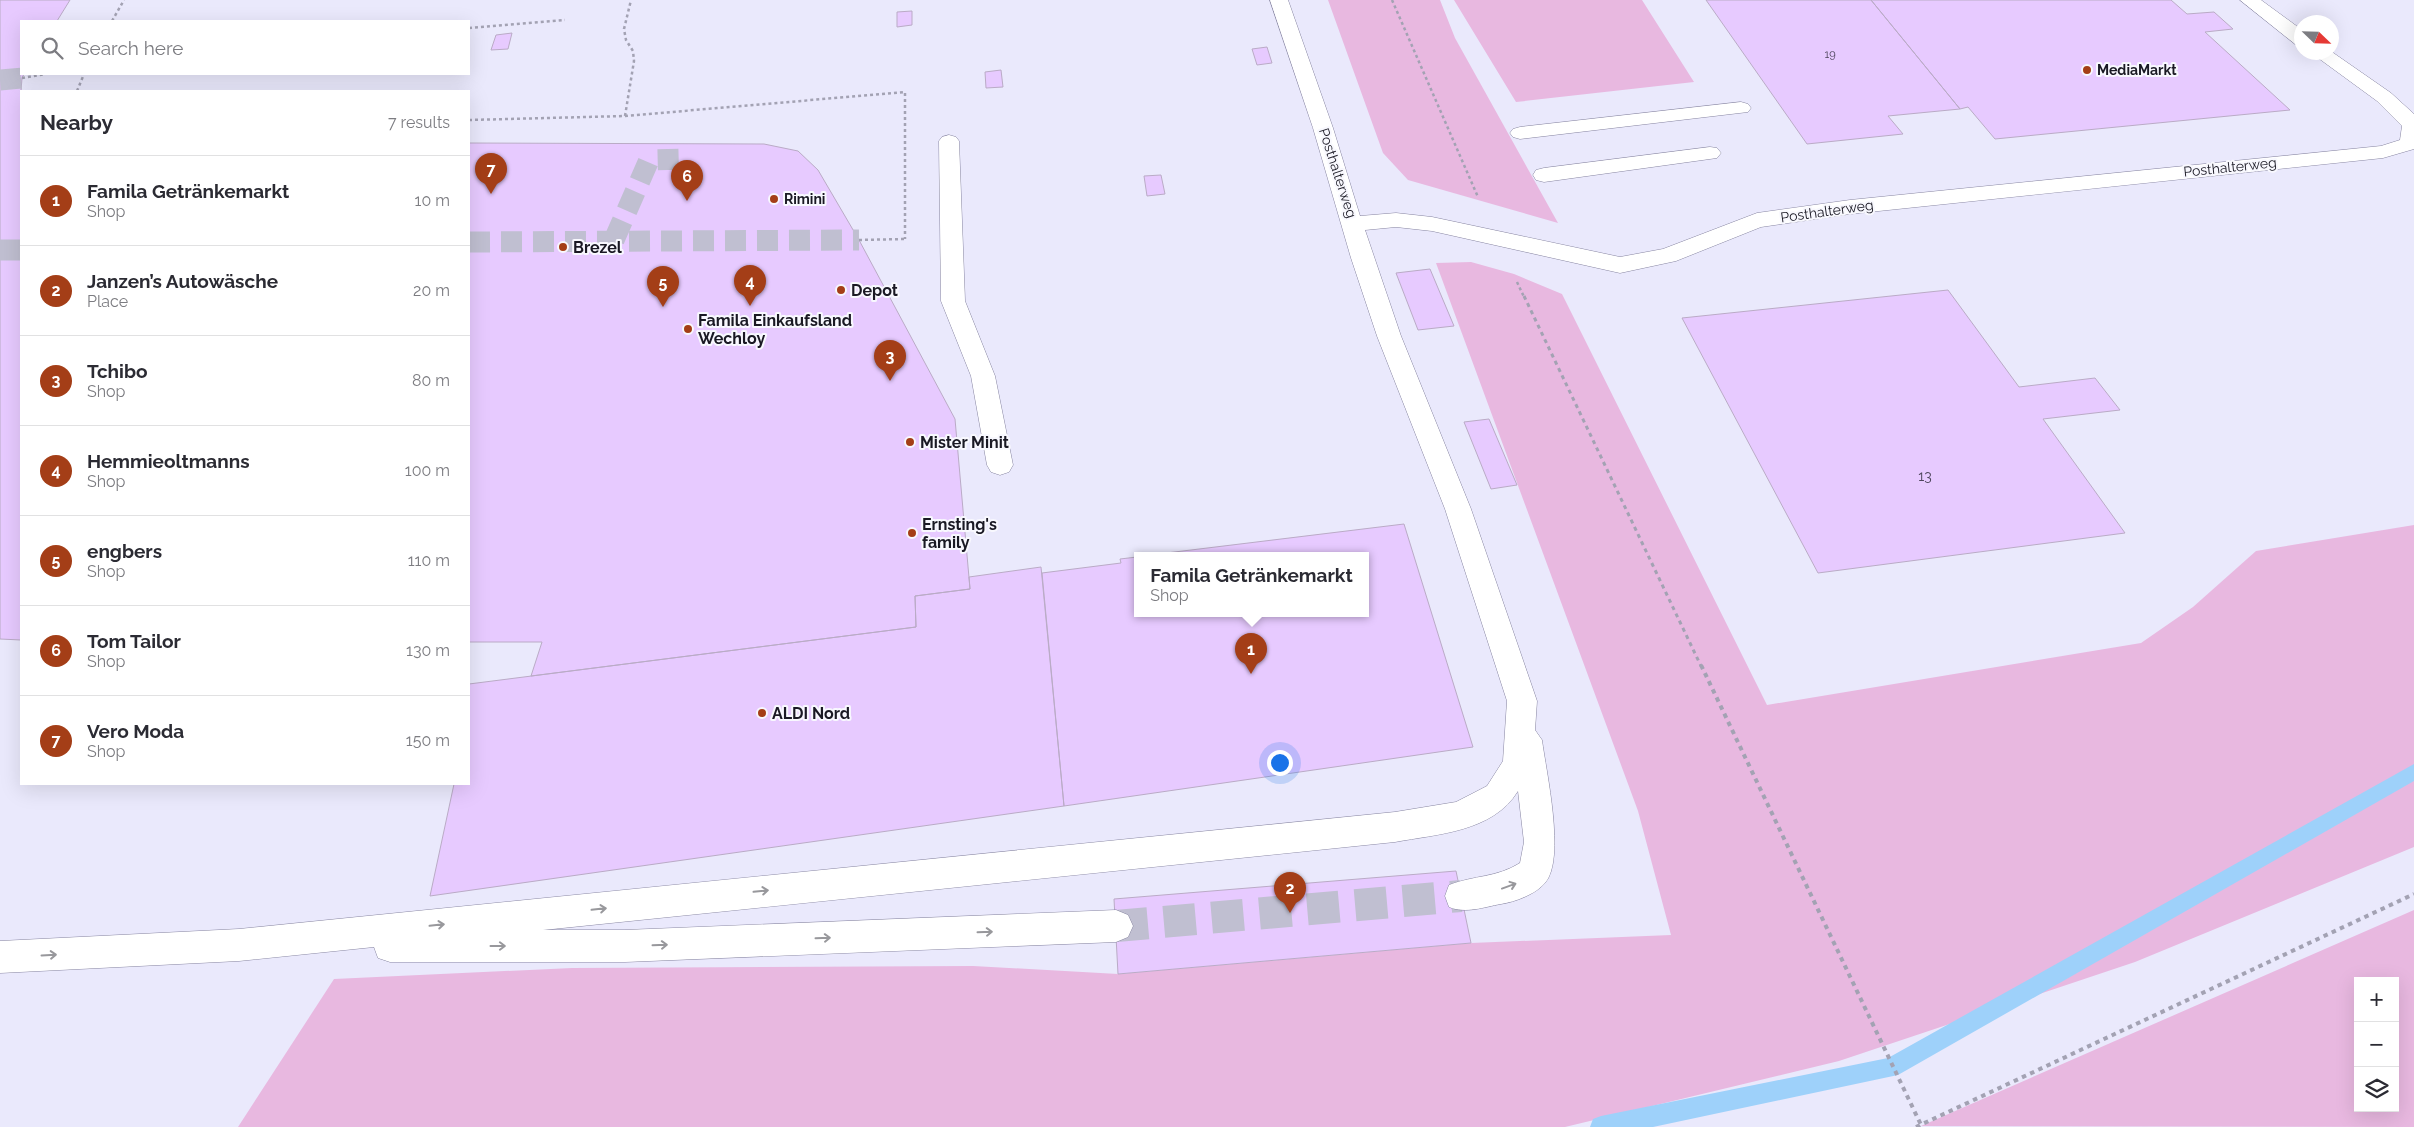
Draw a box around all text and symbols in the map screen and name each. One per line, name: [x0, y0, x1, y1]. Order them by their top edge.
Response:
north arrow: [2294, 15, 2339, 60]
search box: [20, 20, 470, 75]
icon: search: [38, 34, 66, 62]
text: Search here: [78, 37, 184, 59]
house number: 19: [1824, 48, 1836, 61]
place label: MediaMarkt: [2097, 62, 2177, 78]
marker: MediaMarkt: [2081, 64, 2093, 76]
text: Nearby: [40, 110, 113, 135]
text: 7 results: [388, 113, 450, 132]
street label: Posthalterweg: [1316, 126, 1360, 220]
pin: 7: [475, 153, 507, 194]
street label: Posthalterweg: [2183, 154, 2277, 180]
pin: 6: [671, 160, 703, 201]
text: Famila Getränkemarkt: [87, 180, 289, 202]
text: 1: [52, 191, 60, 210]
text: 10 m: [415, 191, 450, 210]
place label: Rimini: [784, 191, 825, 207]
marker: Rimini: [768, 193, 780, 205]
street label: Posthalterweg: [1780, 197, 1874, 225]
text: Shop: [87, 202, 125, 221]
place label: Brezel: [573, 238, 623, 257]
marker: Brezel: [557, 241, 569, 253]
pin: 4: [734, 265, 766, 306]
pin: 5: [647, 266, 679, 307]
text: Janzen’s Autowäsche: [87, 270, 278, 292]
text: 2: [51, 281, 61, 300]
text: 20 m: [413, 281, 450, 300]
place label: Depot: [851, 281, 898, 300]
marker: Depot: [835, 284, 847, 296]
text: Place: [87, 292, 128, 311]
place label: Famila Einkaufsland Wechloy: [698, 311, 852, 348]
marker: Famila Einkaufsland Wechloy: [682, 323, 694, 335]
pin: 3: [874, 340, 906, 381]
text: Tchibo: [87, 360, 147, 382]
text: 3: [52, 371, 60, 390]
text: 80 m: [412, 371, 450, 390]
text: Shop: [87, 382, 125, 401]
place label: Mister Minit: [920, 433, 1009, 452]
marker: Mister Minit: [904, 436, 916, 448]
text: Hemmieoltmanns: [87, 450, 250, 472]
text: 4: [51, 461, 61, 480]
text: 100 m: [405, 461, 450, 480]
house number: 13: [1918, 468, 1932, 484]
text: Shop: [87, 472, 125, 491]
place label: Ernsting's family: [922, 515, 997, 552]
marker: Ernsting's family: [906, 527, 918, 539]
text: engbers: [87, 540, 162, 562]
text: 5: [52, 551, 60, 570]
text: 110 m: [408, 551, 450, 570]
popup: [1134, 552, 1369, 617]
text: Shop: [87, 562, 125, 581]
text: Famila Getränkemarkt: [1150, 564, 1353, 586]
text: Shop: [1150, 586, 1189, 605]
text: Tom Tailor: [87, 630, 181, 652]
pin: 1: [1235, 633, 1267, 674]
text: 6: [51, 641, 61, 660]
text: 130 m: [406, 641, 450, 660]
text: Shop: [87, 652, 125, 671]
place label: ALDI Nord: [772, 704, 850, 723]
marker: ALDI Nord: [756, 707, 768, 719]
text: Vero Moda: [87, 720, 184, 742]
text: 7: [52, 731, 60, 750]
text: 150 m: [406, 731, 450, 750]
text: Shop: [87, 742, 125, 761]
your location: [1267, 750, 1293, 776]
pin: 2: [1274, 872, 1306, 913]
one-way arrow: [1501, 881, 1516, 890]
one-way arrow: [752, 886, 768, 896]
one-way arrow: [591, 904, 607, 914]
one-way arrow: [429, 920, 445, 930]
one-way arrow: [977, 927, 993, 936]
one-way arrow: [814, 933, 830, 943]
one-way arrow: [652, 940, 668, 949]
one-way arrow: [489, 941, 505, 951]
one-way arrow: [40, 950, 56, 960]
map controls: [2354, 977, 2399, 1112]
button: +: [2354, 977, 2399, 1022]
button: −: [2354, 1022, 2399, 1067]
button: layers: [2354, 1067, 2399, 1112]

